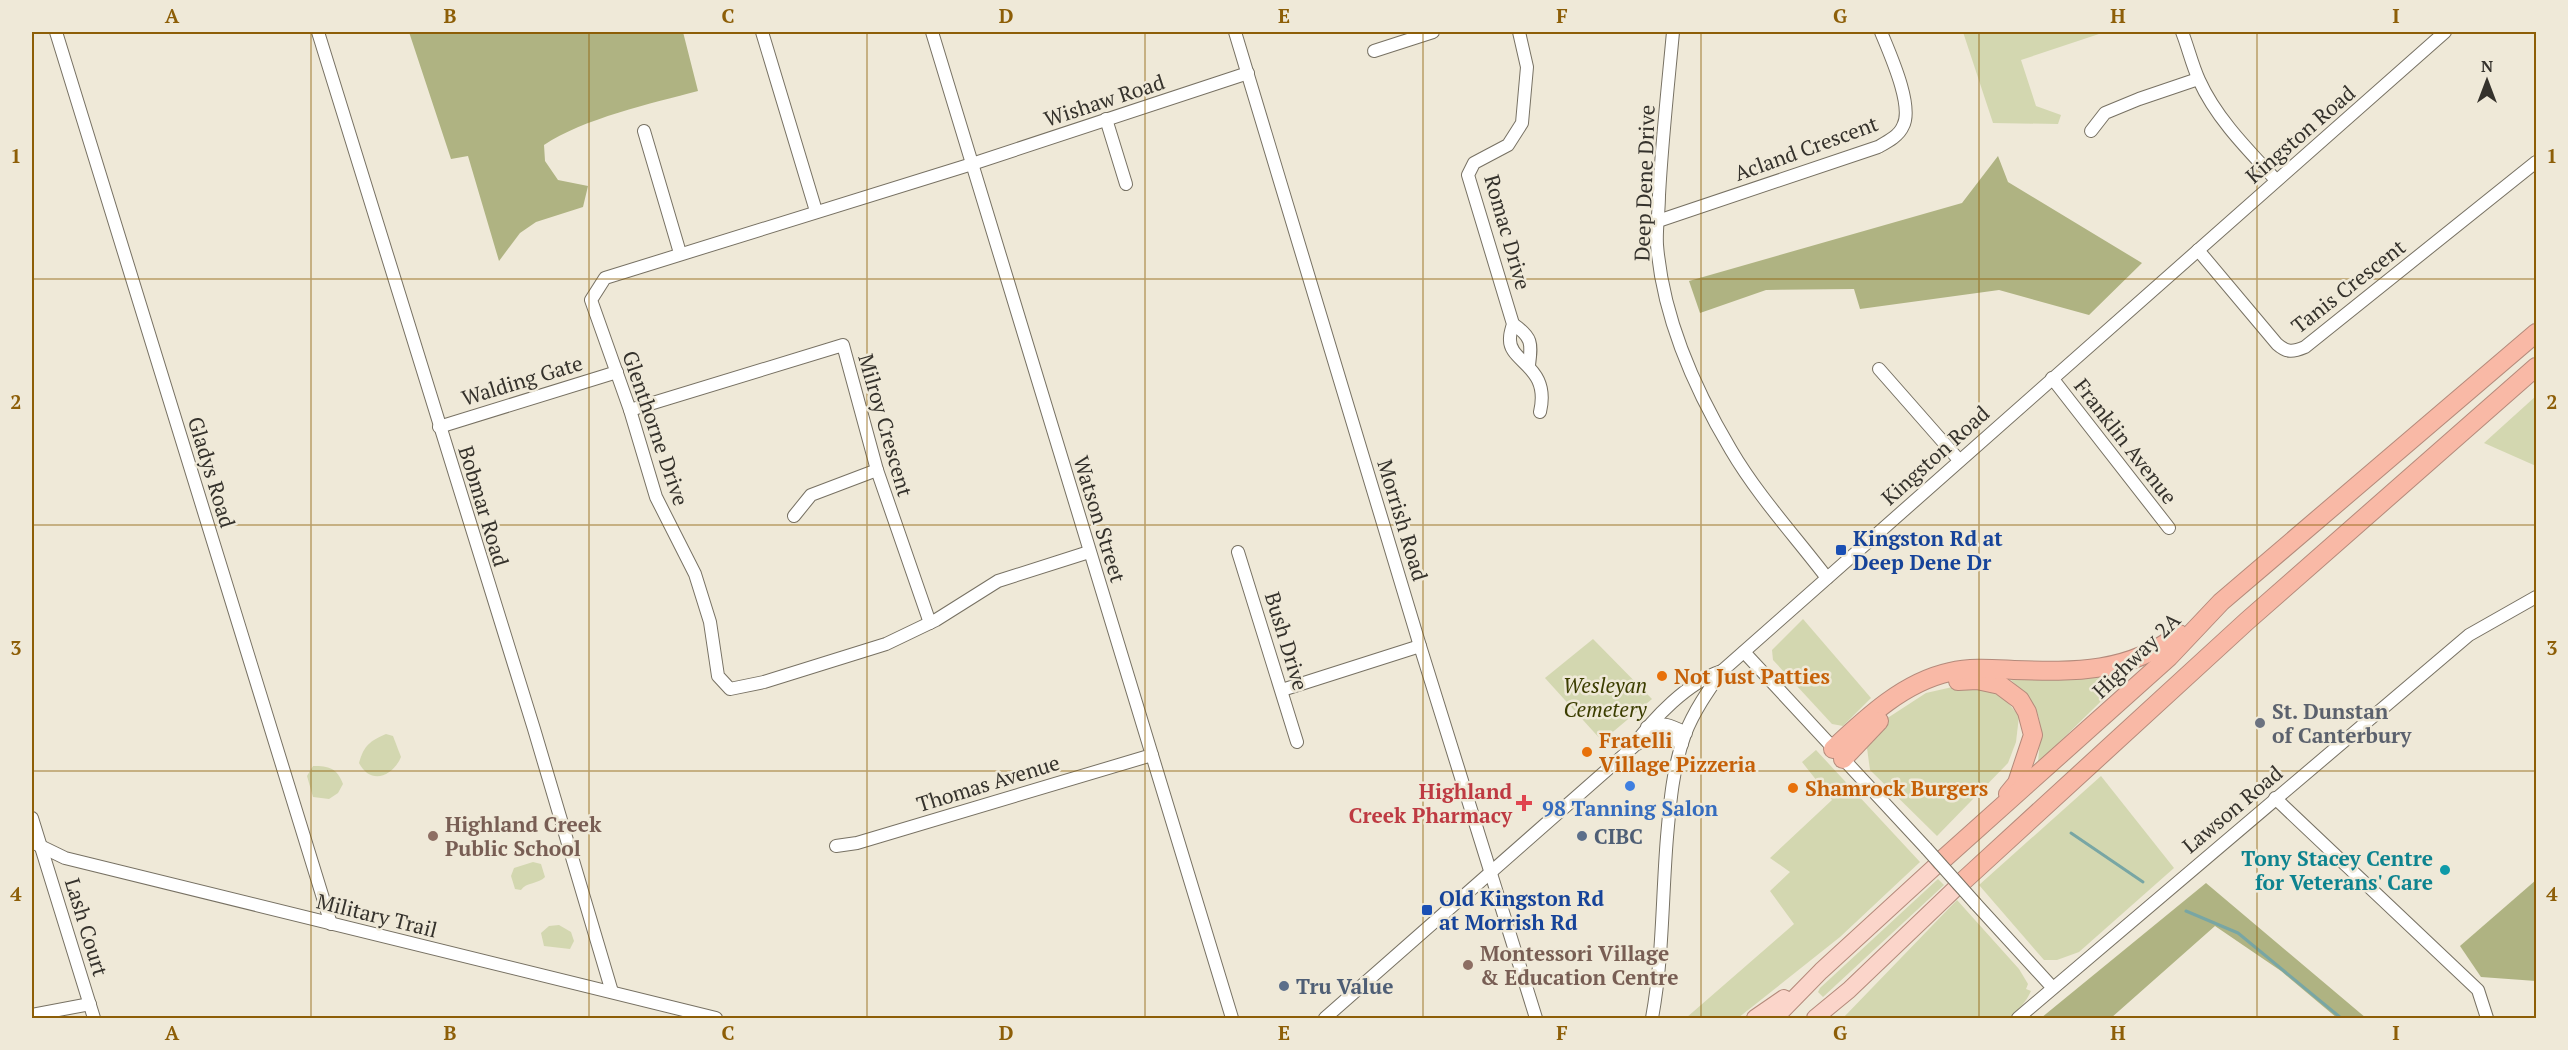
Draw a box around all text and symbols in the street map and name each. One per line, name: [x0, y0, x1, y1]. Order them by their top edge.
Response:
text: A: [165, 2, 180, 29]
text: B: [444, 2, 457, 29]
text: C: [721, 2, 735, 29]
text: D: [999, 2, 1013, 29]
text: E: [1278, 2, 1290, 29]
text: F: [1556, 2, 1568, 29]
text: G: [1833, 2, 1847, 29]
text: H: [2110, 2, 2126, 29]
text: I: [2392, 2, 2400, 29]
north arrow: [2457, 51, 2517, 111]
text: N: [2481, 55, 2493, 77]
street label: Wishaw Road: [1040, 67, 1168, 133]
street label: Kingston Road: [2239, 78, 2361, 189]
street label: Deep Dene Drive: [1627, 104, 1661, 262]
street label: Acland Crescent: [1730, 109, 1882, 187]
text: 1: [10, 142, 22, 169]
text: 1: [2546, 142, 2558, 169]
street label: Romac Drive: [1478, 171, 1538, 293]
street label: Tanis Crescent: [2285, 233, 2411, 339]
street label: Glenthorne Drive: [616, 347, 696, 509]
street label: Walding Gate: [458, 348, 586, 412]
street label: Milroy Crescent: [852, 350, 920, 500]
street label: Franklin Avenue: [2068, 372, 2184, 510]
text: 2: [10, 388, 22, 415]
text: 2: [2546, 388, 2558, 415]
street label: Kingston Road: [1875, 399, 1995, 511]
street label: Gladys Road: [182, 413, 242, 531]
street label: Bobmar Road: [452, 442, 516, 570]
street label: Watson Street: [1067, 452, 1133, 586]
street label: Morrish Road: [1371, 456, 1435, 584]
place label: Kingston Rd at Deep Dene Dr: [1853, 524, 2003, 576]
marker: Kingston Rd at Deep Dene Dr: [1834, 543, 1848, 557]
street label: Bush Drive: [1259, 588, 1315, 694]
street label: Highway 2A: [2086, 606, 2187, 704]
text: 3: [10, 634, 22, 661]
text: 3: [2546, 634, 2558, 661]
place label: Not Just Patties: [1674, 662, 1830, 690]
marker: Not Just Patties: [1655, 669, 1669, 683]
park label: Wesleyan Cemetery: [1563, 671, 1647, 723]
place label: St. Dunstan of Canterbury: [2272, 697, 2412, 749]
marker: St. Dunstan of Canterbury: [2253, 716, 2267, 730]
place label: Fratelli Village Pizzeria: [1599, 726, 1757, 778]
marker: Fratelli Village Pizzeria: [1580, 745, 1594, 759]
street label: Thomas Avenue: [913, 748, 1063, 818]
street label: Lawson Road: [2176, 759, 2288, 859]
place label: Shamrock Burgers: [1805, 774, 1988, 802]
place label: Highland Creek Pharmacy: [1349, 777, 1513, 829]
marker: 98 Tanning Salon: [1623, 779, 1637, 793]
marker: Shamrock Burgers: [1786, 781, 1800, 795]
place label: 98 Tanning Salon: [1542, 794, 1718, 822]
marker: Highland Creek Pharmacy: [1517, 796, 1531, 810]
place label: Highland Creek Public School: [445, 810, 602, 862]
place label: CIBC: [1594, 822, 1643, 850]
marker: Highland Creek Public School: [426, 829, 440, 843]
marker: CIBC: [1575, 829, 1589, 843]
place label: Tony Stacey Centre for Veterans' Care: [2241, 844, 2433, 896]
marker: Tony Stacey Centre for Veterans' Care: [2438, 863, 2452, 877]
street label: Lash Court: [59, 875, 115, 980]
text: 4: [10, 880, 22, 907]
text: 4: [2546, 880, 2558, 907]
place label: Old Kingston Rd at Morrish Rd: [1439, 884, 1604, 936]
street label: Military Trail: [314, 886, 440, 944]
marker: Old Kingston Rd at Morrish Rd: [1420, 903, 1434, 917]
place label: Montessori Village & Education Centre: [1480, 939, 1678, 991]
marker: Montessori Village & Education Centre: [1461, 958, 1475, 972]
place label: Tru Value: [1296, 972, 1393, 1000]
marker: Tru Value: [1277, 979, 1291, 993]
text: A: [165, 1019, 180, 1046]
text: B: [444, 1019, 457, 1046]
text: C: [721, 1019, 735, 1046]
text: D: [999, 1019, 1013, 1046]
text: E: [1278, 1019, 1290, 1046]
text: F: [1556, 1019, 1568, 1046]
text: G: [1833, 1019, 1847, 1046]
text: H: [2110, 1019, 2126, 1046]
text: I: [2392, 1019, 2400, 1046]

